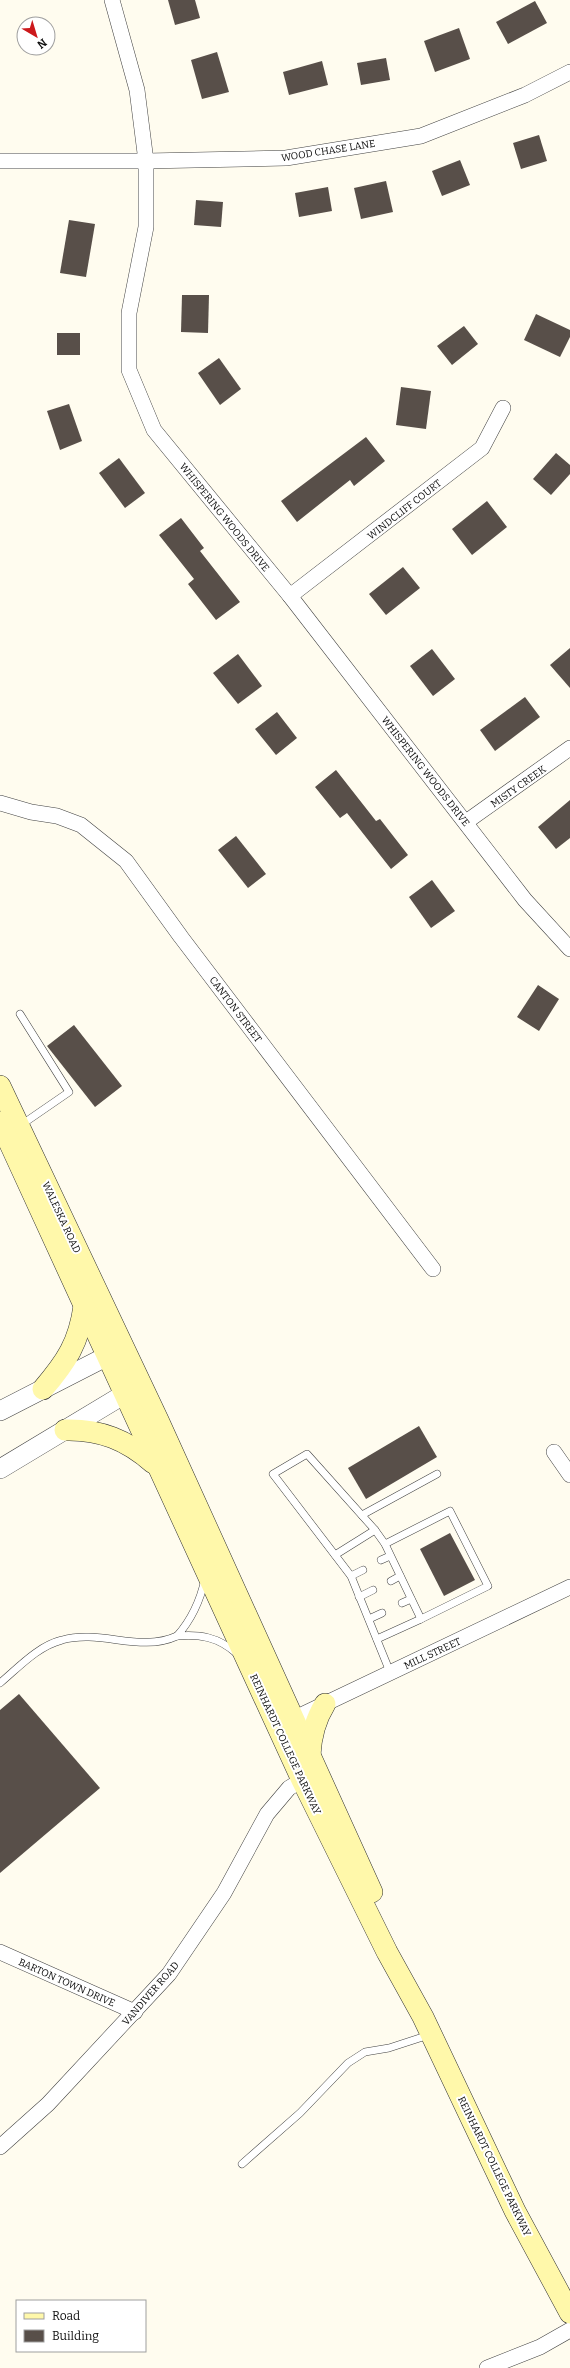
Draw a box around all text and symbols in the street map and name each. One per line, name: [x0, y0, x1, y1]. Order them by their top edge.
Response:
north arrow: [16, 16, 56, 56]
text: N: [34, 36, 49, 52]
street label: WOOD CHASE LANE: [280, 138, 376, 164]
street label: WHISPERING WOODS DRIVE: [177, 461, 272, 574]
street label: WINDCLIFF COURT: [365, 477, 444, 542]
street label: WHISPERING WOODS DRIVE: [379, 714, 472, 829]
street label: MISTY CREEK: [489, 763, 548, 810]
street label: CANTON STREET: [207, 974, 264, 1045]
street label: WALESKA ROAD: [39, 1180, 83, 1255]
street label: MILL STREET: [402, 1635, 463, 1672]
street label: REINHARDT COLLEGE PARKWAY: [247, 1672, 323, 1817]
street label: BARTON TOWN DRIVE: [16, 1956, 117, 2010]
street label: VANDIVER ROAD: [120, 1959, 182, 2028]
street label: REINHARDT COLLEGE PARKWAY: [455, 2095, 533, 2239]
legend: [16, 2300, 146, 2352]
text: Road: [52, 2309, 80, 2323]
text: Building: [52, 2329, 99, 2343]

